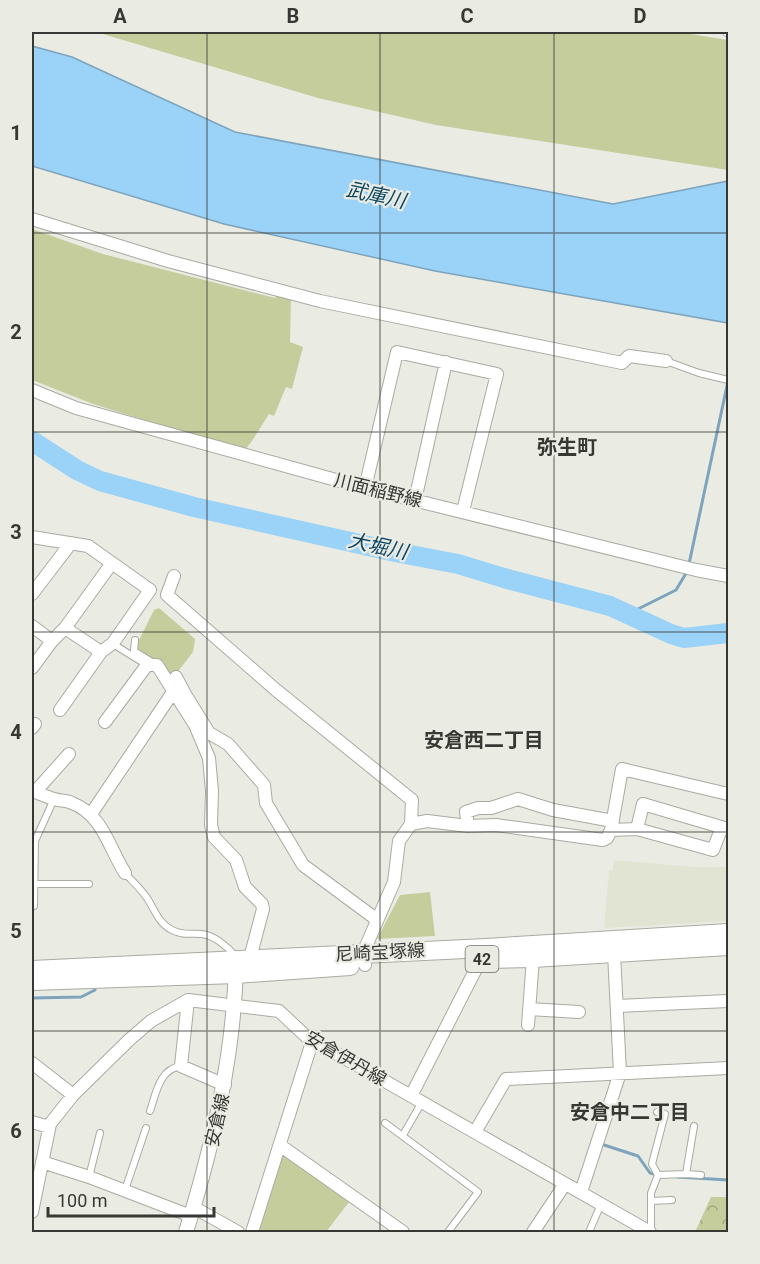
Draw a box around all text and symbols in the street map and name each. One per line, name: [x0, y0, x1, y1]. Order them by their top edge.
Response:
text: A: [113, 4, 127, 28]
text: B: [287, 4, 299, 28]
text: C: [460, 4, 474, 28]
text: D: [634, 4, 647, 28]
text: 1: [10, 121, 22, 145]
water label: 武庫川: [344, 177, 410, 213]
text: 2: [10, 320, 22, 344]
district label: 弥生町: [537, 435, 597, 459]
street label: 川面稲野線: [332, 469, 424, 511]
text: 3: [10, 520, 22, 544]
water label: 大堀川: [346, 528, 412, 564]
text: 4: [10, 720, 22, 744]
district label: 安倉西二丁目: [424, 728, 544, 752]
text: 5: [10, 919, 22, 943]
street label: 尼崎宝塚線: [335, 939, 425, 965]
road number: 42: [466, 946, 498, 972]
street label: 安倉伊丹線: [302, 1026, 390, 1090]
street label: 安倉線: [201, 1091, 233, 1149]
district label: 安倉中二丁目: [570, 1100, 690, 1124]
text: 6: [10, 1119, 22, 1143]
scale bar: [48, 1180, 214, 1218]
text: 100 m: [57, 1190, 108, 1211]

